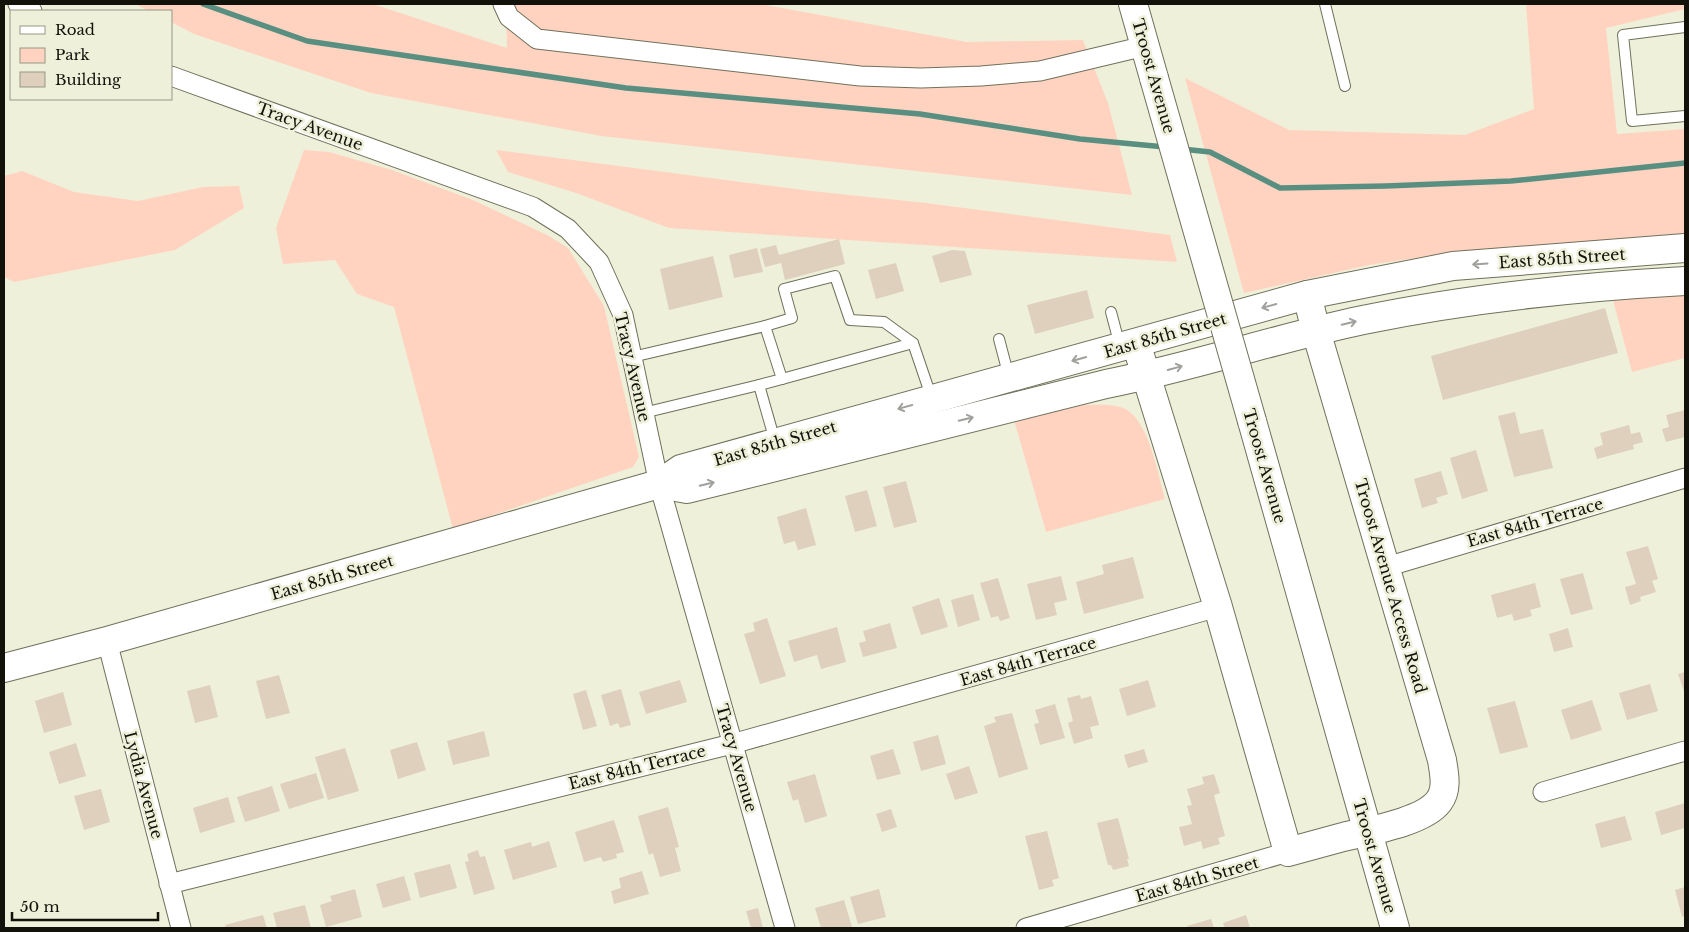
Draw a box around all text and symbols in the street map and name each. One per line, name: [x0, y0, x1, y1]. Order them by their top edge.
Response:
legend: [10, 10, 172, 100]
street label: Troost Avenue: [1128, 16, 1180, 136]
text: Road: [55, 20, 95, 39]
text: Park: [55, 45, 91, 64]
text: Building: [55, 70, 122, 89]
street label: Tracy Avenue: [254, 98, 366, 154]
street label: East 85th Street: [1498, 244, 1626, 272]
one-way arrow: [1472, 260, 1488, 269]
one-way arrow: [1261, 302, 1277, 311]
street label: East 85th Street: [1101, 308, 1229, 362]
street label: Tracy Avenue: [611, 310, 655, 424]
one-way arrow: [1341, 318, 1357, 327]
one-way arrow: [1071, 354, 1087, 364]
one-way arrow: [1167, 363, 1183, 373]
one-way arrow: [898, 403, 914, 412]
street label: Troost Avenue: [1239, 406, 1291, 526]
one-way arrow: [958, 414, 974, 423]
street label: East 85th Street: [711, 416, 839, 470]
street label: Troost Avenue Access Road: [1351, 476, 1431, 696]
one-way arrow: [698, 479, 714, 488]
street label: East 84th Terrace: [1465, 493, 1605, 551]
street label: East 85th Street: [268, 550, 396, 604]
street label: East 84th Terrace: [958, 632, 1098, 690]
street label: Tracy Avenue: [712, 702, 762, 814]
street label: Lydia Avenue: [120, 729, 168, 841]
street label: East 84th Terrace: [566, 740, 708, 794]
street label: Troost Avenue: [1349, 796, 1401, 916]
street label: East 84th Street: [1133, 852, 1261, 906]
scale bar: [12, 890, 159, 922]
text: 50 m: [20, 897, 60, 916]

